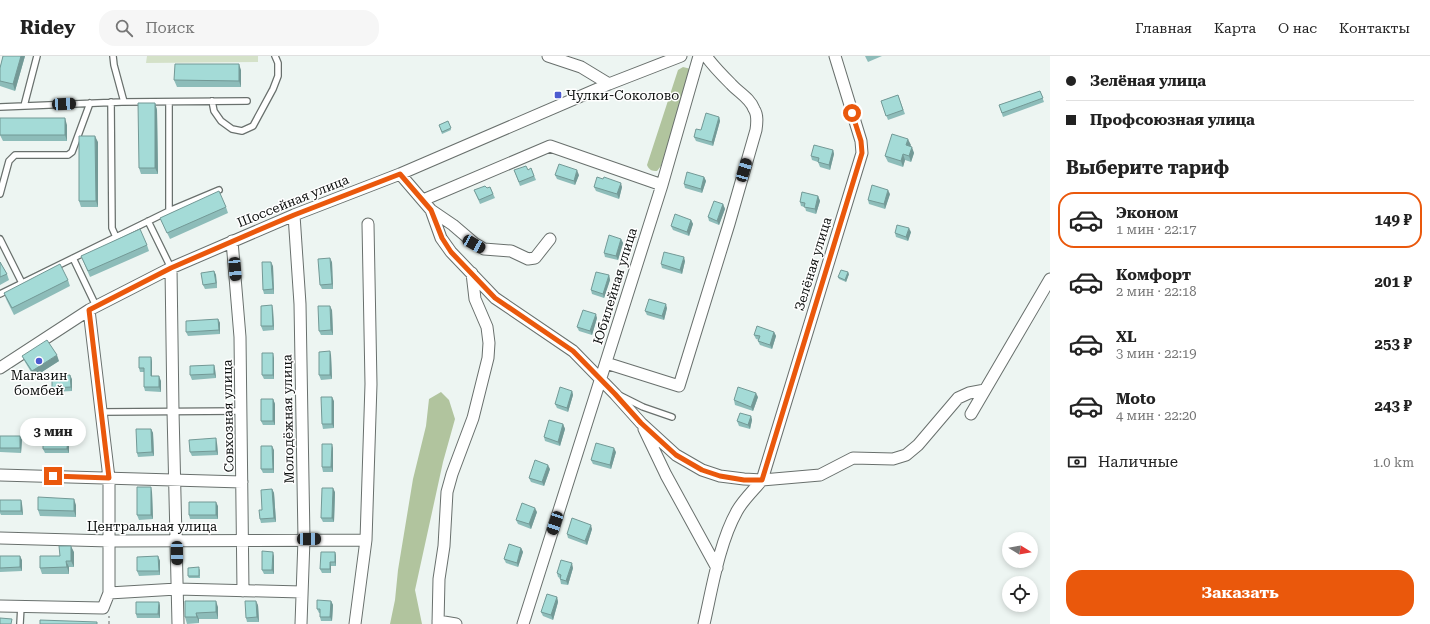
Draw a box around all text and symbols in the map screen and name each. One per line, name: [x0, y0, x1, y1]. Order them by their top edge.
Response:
search box: [99, 10, 379, 46]
text: Ridey: [20, 16, 75, 39]
icon: search: [113, 17, 135, 39]
text: Поиск: [145, 19, 195, 37]
text: Главная: [1135, 20, 1192, 36]
text: Карта: [1214, 20, 1256, 36]
text: О нас: [1278, 20, 1317, 36]
text: Контакты: [1339, 20, 1410, 36]
text: Зелёная улица: [1090, 72, 1206, 90]
place label: Чулки-Соколово: [566, 88, 679, 103]
marker: Чулки-Соколово: [553, 90, 563, 100]
car: [52, 97, 76, 111]
route start: [843, 104, 861, 122]
text: Профсоюзная улица: [1090, 111, 1255, 129]
car: [735, 157, 753, 183]
text: Выберите тариф: [1066, 157, 1229, 178]
street label: Шоссейная улица: [235, 172, 351, 230]
icon: car: [1068, 202, 1104, 238]
text: Эконом: [1116, 204, 1178, 222]
text: 149 ₽: [1375, 211, 1412, 229]
street label: Зелёная улица: [792, 215, 834, 313]
text: 1 мин · 22:17: [1116, 222, 1197, 237]
street label: Юбилейная улица: [590, 226, 640, 346]
car: [461, 233, 487, 255]
car: [228, 257, 242, 281]
icon: car: [1068, 264, 1104, 300]
text: Комфорт: [1116, 266, 1191, 284]
text: 201 ₽: [1375, 273, 1412, 291]
text: 2 мин · 22:18: [1116, 284, 1197, 299]
icon: car: [1068, 326, 1104, 362]
text: XL: [1116, 328, 1137, 346]
text: 253 ₽: [1375, 335, 1412, 353]
text: 3 мин · 22:19: [1116, 346, 1197, 361]
street label: Молодёжная улица: [279, 354, 297, 484]
marker: Магазин бомбей: [34, 356, 44, 366]
street label: Совхозная улица: [220, 359, 236, 473]
place label: Магазин бомбей: [11, 368, 67, 398]
icon: car: [1068, 388, 1104, 424]
text: Moto: [1116, 390, 1156, 408]
text: 243 ₽: [1375, 397, 1412, 415]
text: 4 мин · 22:20: [1116, 408, 1197, 423]
callout: 3 мин: [20, 418, 86, 446]
text: 3 мин: [34, 424, 72, 439]
icon: cash: [1066, 451, 1088, 473]
text: Наличные: [1098, 453, 1178, 471]
text: 1.0 km: [1373, 455, 1414, 470]
route end: [44, 467, 62, 485]
car: [546, 510, 564, 536]
street label: Центральная улица: [87, 519, 217, 534]
north arrow: [1002, 532, 1038, 568]
map controls: [1002, 532, 1038, 612]
car: [297, 533, 321, 545]
car: [171, 541, 183, 565]
button: Заказать: [1066, 570, 1414, 616]
button: locate: [1002, 576, 1038, 612]

